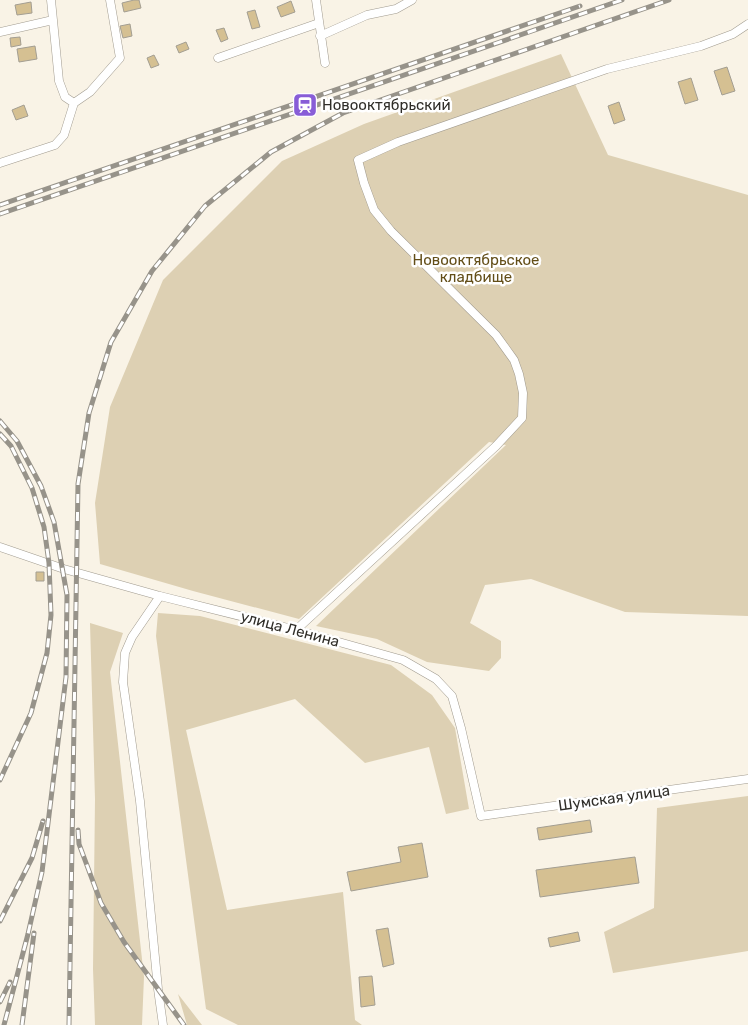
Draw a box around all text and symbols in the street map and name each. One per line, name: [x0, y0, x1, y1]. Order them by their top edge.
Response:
station icon: Новооктябрьский: [292, 92, 318, 118]
place label: Новооктябрьский: [322, 96, 451, 114]
park label: Новооктябрьское кладбище: [413, 251, 540, 286]
street label: улица Ленина: [239, 607, 341, 651]
street label: Шумская улица: [557, 781, 671, 815]

